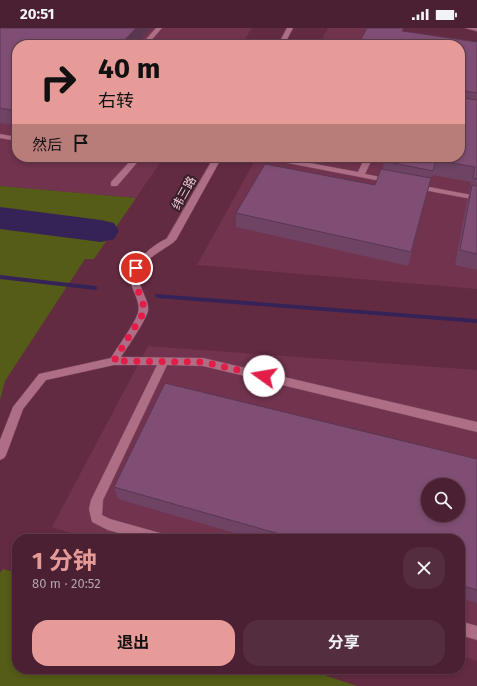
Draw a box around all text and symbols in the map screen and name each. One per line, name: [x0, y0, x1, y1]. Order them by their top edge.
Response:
text: 20:51: [20, 5, 54, 23]
text: 40 m: [98, 52, 161, 85]
icon: right: [32, 56, 84, 108]
text: 右转: [98, 90, 134, 112]
icon: arrive: [70, 132, 92, 154]
text: 然后: [32, 136, 62, 154]
street label: 纬三路: [169, 174, 199, 212]
pin: [119, 251, 153, 285]
icon: arrive: [125, 257, 147, 279]
position arrow: [243, 355, 285, 397]
map controls: [421, 478, 465, 522]
button: search: [421, 478, 465, 522]
text: 1 分钟: [32, 547, 97, 575]
button: close: [403, 547, 445, 589]
text: 80 m · 20:52: [32, 576, 101, 591]
button: 退出: [32, 620, 235, 666]
button: 分享: [243, 620, 445, 666]

